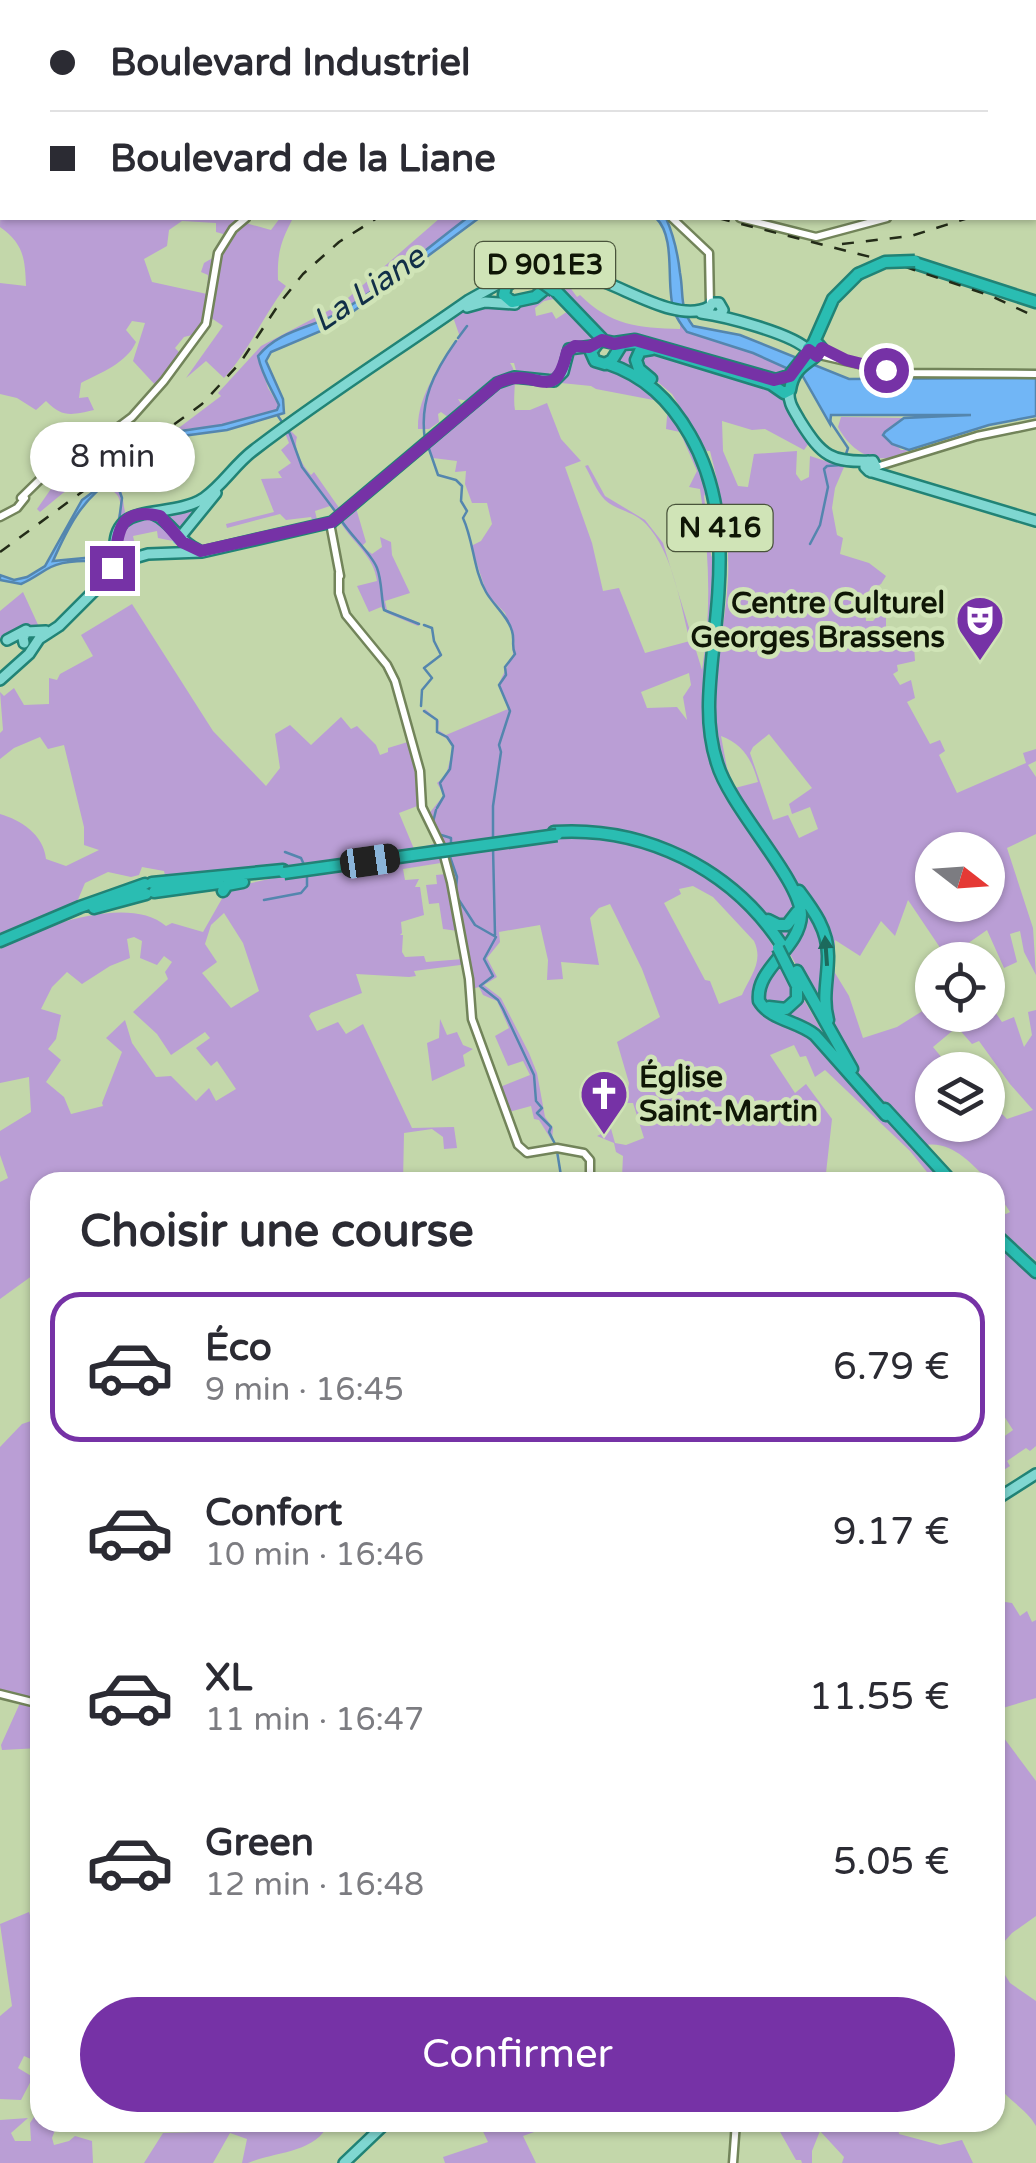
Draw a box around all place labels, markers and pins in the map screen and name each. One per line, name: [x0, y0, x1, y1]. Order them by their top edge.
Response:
place label: Centre Culturel Georges Brassens: [691, 585, 945, 656]
theatre icon: Centre Culturel Georges Brassens: [954, 594, 1006, 662]
place label: Église Saint-Martin: [639, 1058, 818, 1130]
church icon: Église Saint-Martin: [578, 1068, 630, 1136]

